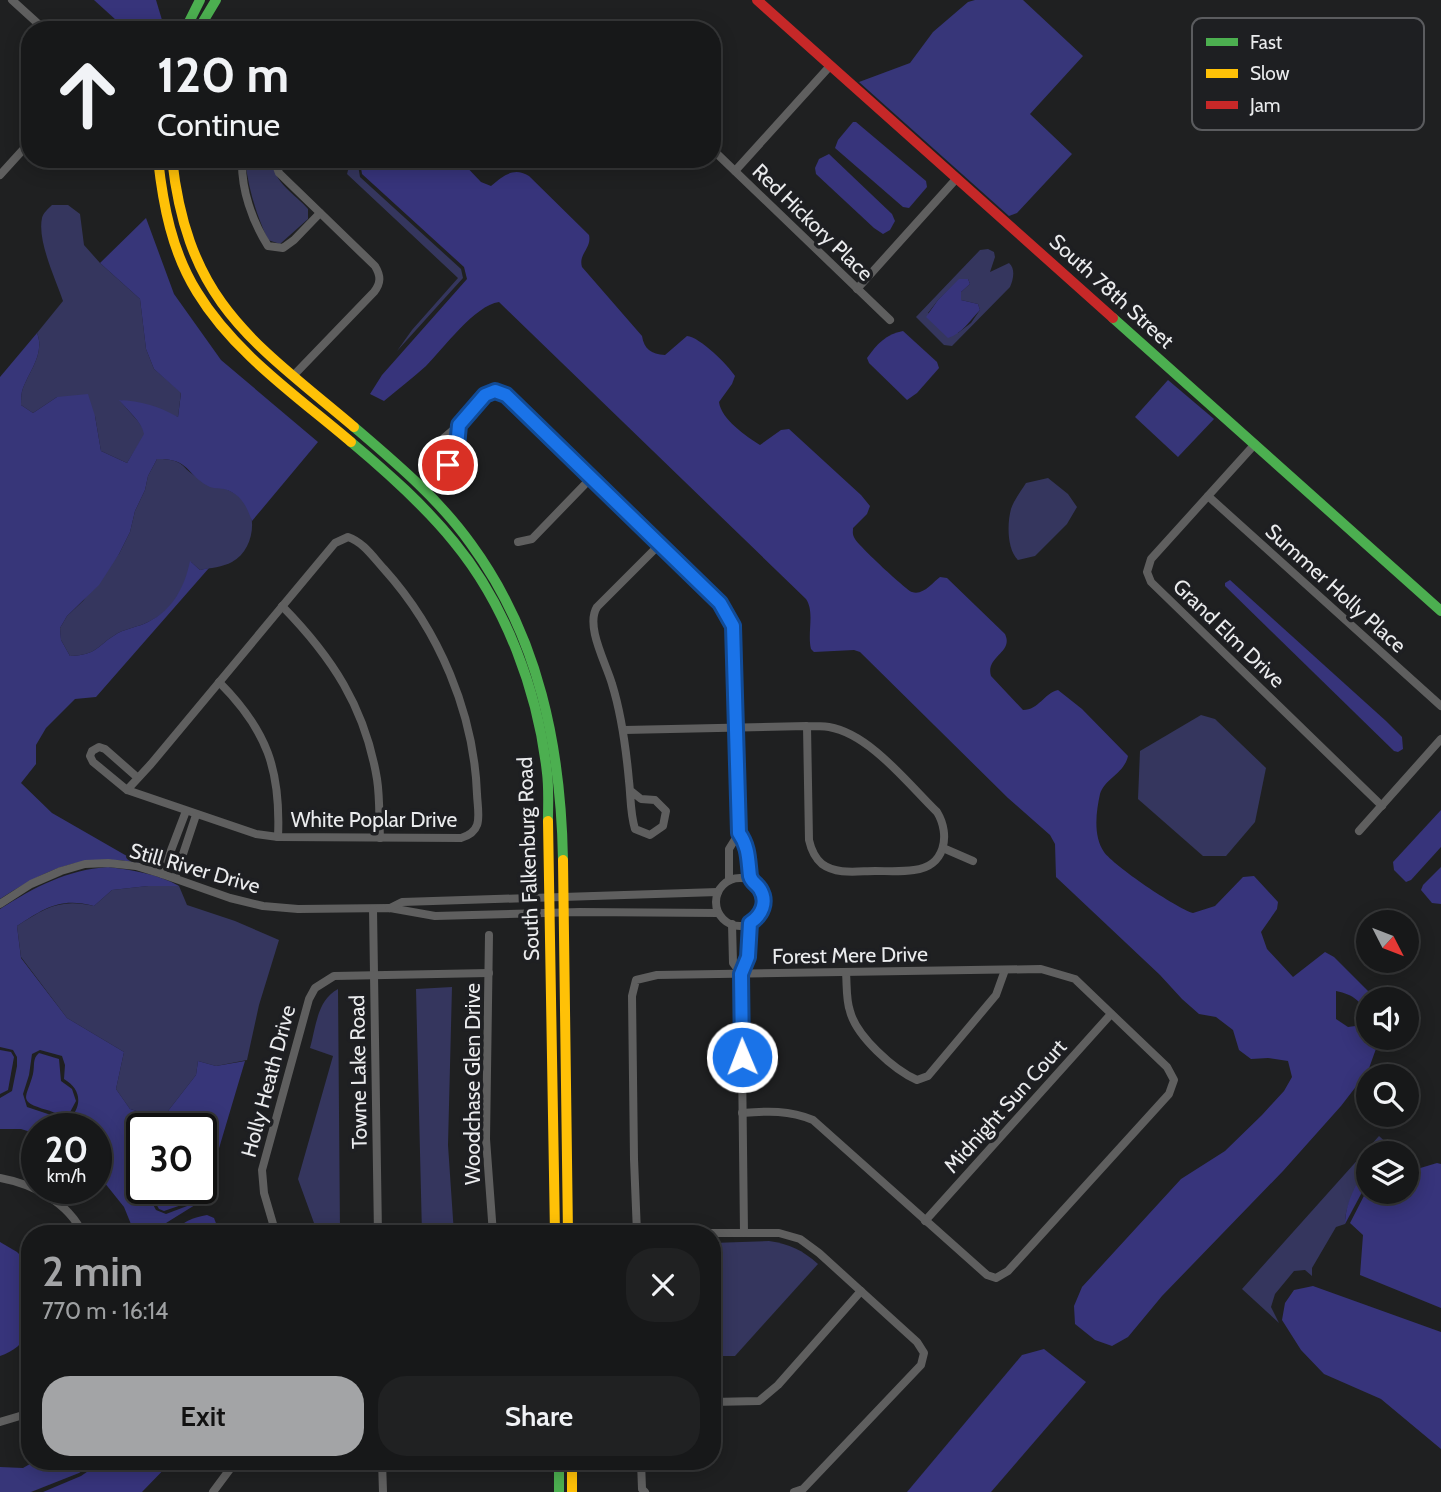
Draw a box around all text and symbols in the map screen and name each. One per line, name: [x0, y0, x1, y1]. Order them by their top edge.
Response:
legend: [1192, 18, 1424, 130]
text: Fast: [1250, 31, 1283, 54]
text: 120 m: [157, 45, 289, 104]
icon: ahead: [42, 49, 133, 140]
text: Slow: [1250, 62, 1290, 85]
text: Jam: [1249, 94, 1280, 117]
text: Continue: [157, 105, 280, 144]
street label: Red Hickory Place: [748, 158, 879, 286]
street label: South 78th Street: [1045, 229, 1179, 353]
pin: [418, 435, 478, 495]
icon: arrive: [429, 446, 467, 484]
street label: Summer Holly Place: [1261, 518, 1412, 658]
street label: Grand Elm Drive: [1168, 573, 1290, 693]
street label: South Falkenburg Road: [512, 757, 544, 961]
street label: White Poplar Drive: [291, 807, 458, 832]
street label: Still River Drive: [127, 837, 263, 899]
north arrow: [1356, 910, 1419, 973]
map controls: [1356, 910, 1419, 1204]
street label: Forest Mere Drive: [772, 941, 928, 969]
street label: Woodchase Glen Drive: [460, 983, 485, 1185]
button: sound: [1356, 987, 1419, 1050]
street label: Towne Lake Road: [344, 995, 372, 1149]
street label: Holly Heath Drive: [236, 1002, 300, 1160]
position arrow: [705, 1020, 779, 1094]
street label: Midnight Sun Court: [938, 1034, 1072, 1178]
button: search: [1356, 1064, 1419, 1127]
speed limit sign: 30: [126, 1113, 217, 1204]
text: 20: [45, 1128, 88, 1171]
button: layers: [1356, 1141, 1419, 1204]
text: km/h: [47, 1165, 86, 1187]
text: 2 min: [42, 1245, 143, 1297]
button: close: [626, 1248, 700, 1322]
text: 770 m · 16:14: [42, 1297, 168, 1325]
button: Exit: [42, 1376, 364, 1456]
button: Share: [378, 1376, 700, 1456]

